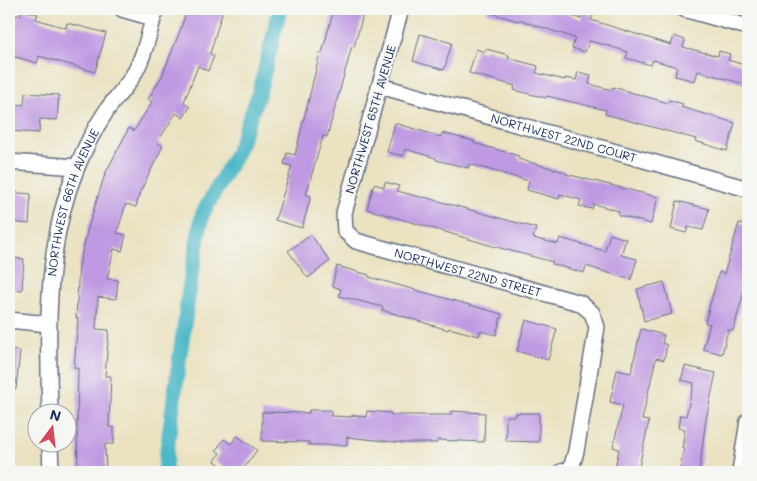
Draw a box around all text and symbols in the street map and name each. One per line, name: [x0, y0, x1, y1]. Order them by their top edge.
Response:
street label: NORTHWEST 65TH AVENUE: [341, 43, 399, 195]
street label: NORTHWEST 22ND COURT: [489, 109, 639, 166]
street label: NORTHWEST 66TH AVENUE: [43, 125, 102, 277]
street label: NORTHWEST 22ND STREET: [393, 244, 544, 300]
north arrow: [28, 404, 78, 454]
text: N: [48, 404, 63, 426]

